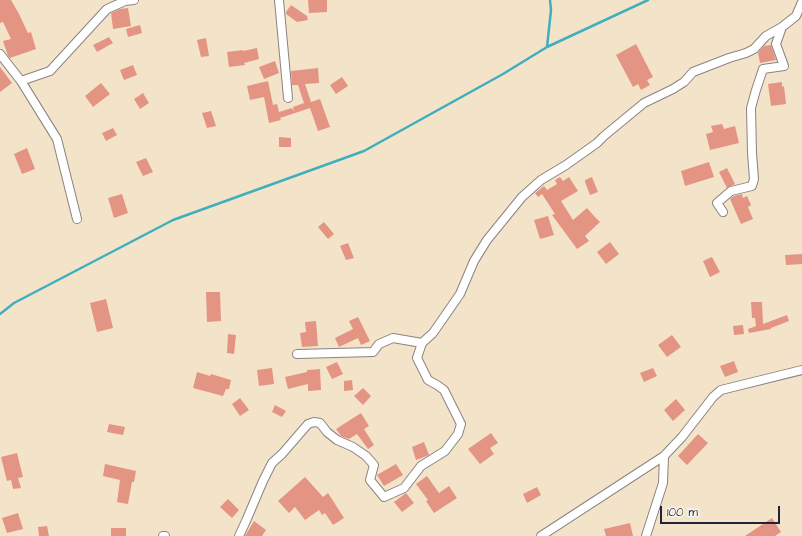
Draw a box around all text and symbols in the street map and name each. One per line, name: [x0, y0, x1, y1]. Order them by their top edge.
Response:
scale bar: [662, 498, 782, 524]
text: 100 m: [667, 504, 698, 521]

